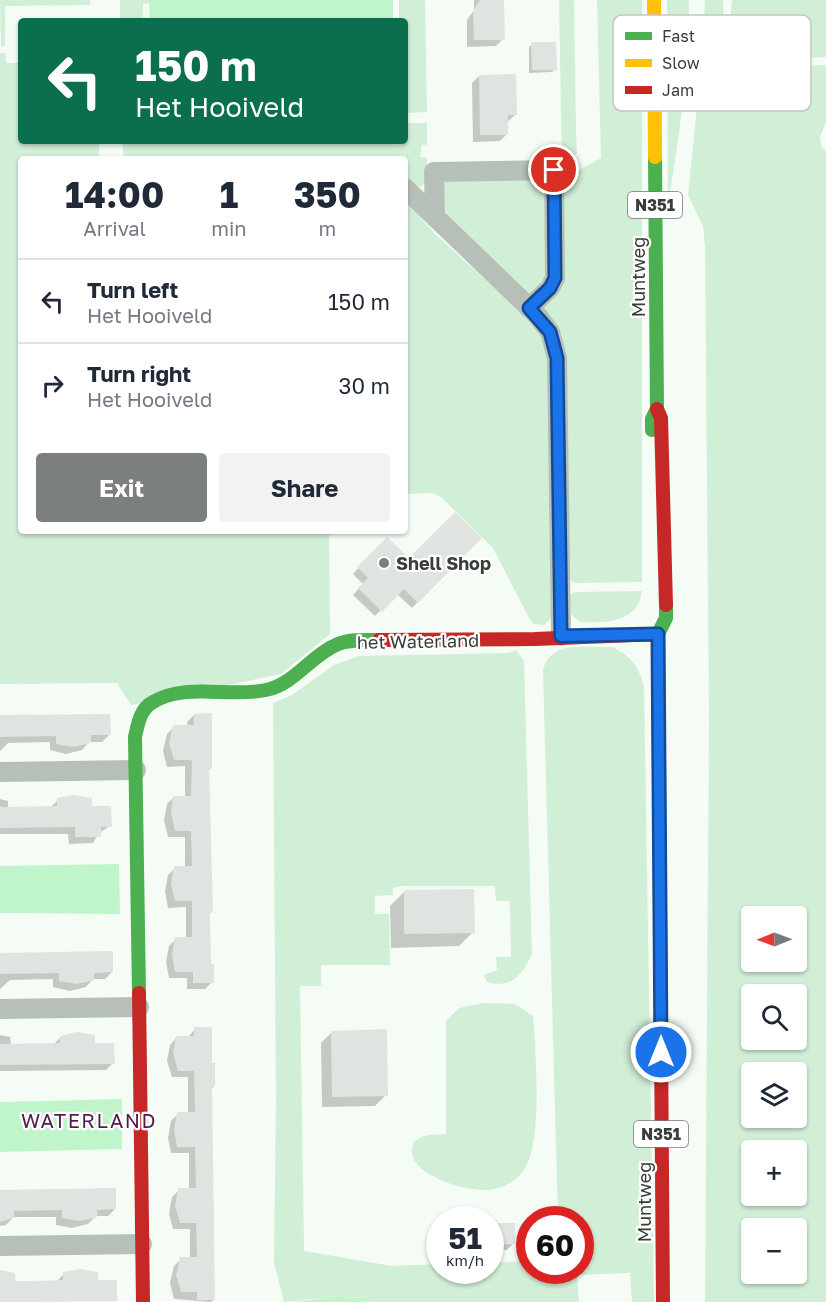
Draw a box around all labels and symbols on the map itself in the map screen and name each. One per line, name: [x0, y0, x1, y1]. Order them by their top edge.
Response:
legend: [613, 15, 811, 111]
text: Fast: [662, 26, 695, 46]
text: Slow: [662, 53, 700, 73]
text: Jam: [662, 80, 694, 100]
pin: [528, 144, 579, 195]
road number: N351: [628, 192, 682, 218]
street label: Muntweg: [627, 237, 649, 317]
place label: Shell Shop: [396, 552, 491, 574]
marker: Shell Shop: [377, 556, 391, 570]
street label: het Waterland: [357, 629, 479, 653]
north arrow: [741, 906, 807, 972]
position arrow: [629, 1020, 693, 1084]
district label: WATERLAND: [21, 1108, 157, 1132]
road number: N351: [634, 1121, 688, 1147]
street label: Muntweg: [633, 1162, 655, 1242]
speed limit sign: 60: [516, 1206, 594, 1284]

